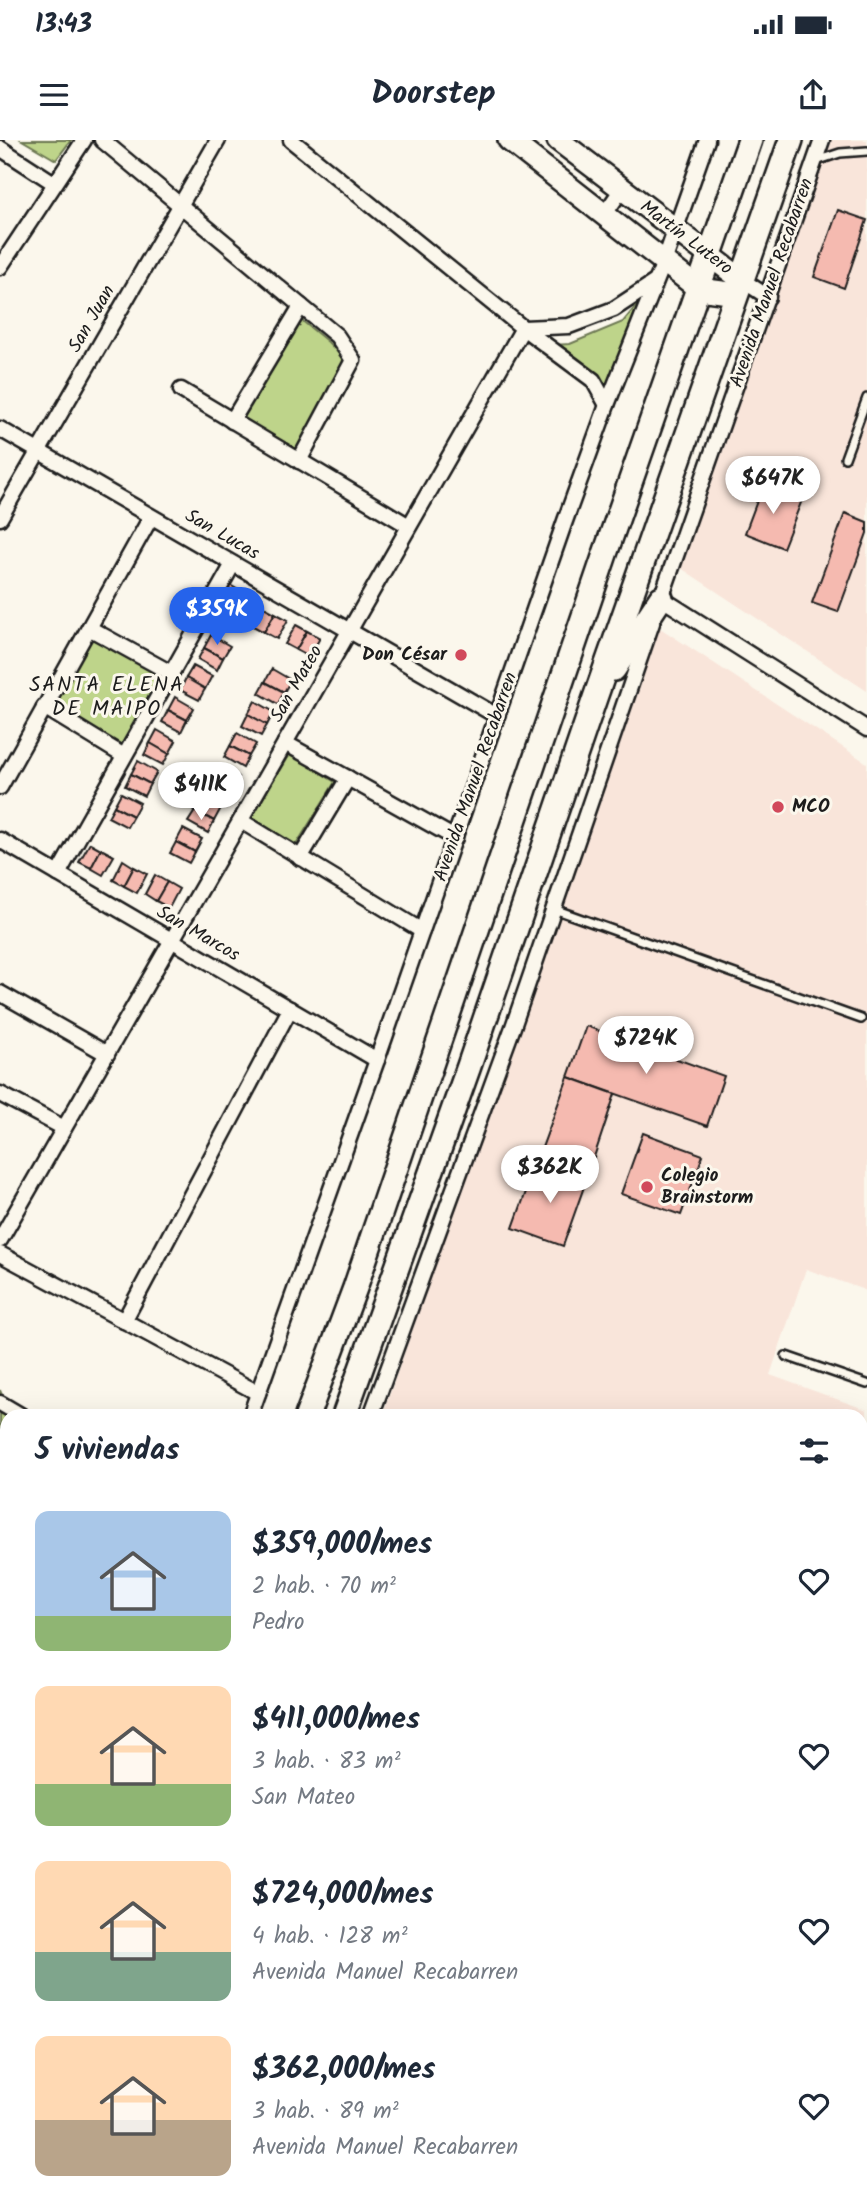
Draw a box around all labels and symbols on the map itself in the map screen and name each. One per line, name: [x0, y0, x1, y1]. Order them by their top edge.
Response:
street label: Avenida Manuel Recabarren: [722, 174, 822, 392]
street label: Martín Lutero: [633, 193, 739, 283]
street label: San Juan: [61, 280, 123, 358]
pin: $647K: [724, 456, 822, 516]
street label: San Lucas: [179, 502, 265, 568]
pin: $359K: [168, 588, 266, 647]
street label: San Mateo: [263, 640, 331, 728]
place label: Don César: [362, 640, 448, 670]
marker: Don César: [453, 647, 469, 663]
street label: Avenida Manuel Recabarren: [426, 668, 526, 886]
district label: SANTA ELENA DE MAIPO: [29, 669, 185, 726]
pin: $411K: [152, 762, 250, 822]
place label: MCO: [792, 792, 830, 822]
marker: MCO: [770, 799, 786, 815]
street label: San Marcos: [151, 898, 245, 970]
pin: $724K: [597, 1016, 695, 1076]
pin: $362K: [501, 1146, 599, 1205]
place label: Colegio Brainstorm: [661, 1161, 753, 1213]
marker: Colegio Brainstorm: [639, 1179, 655, 1195]

